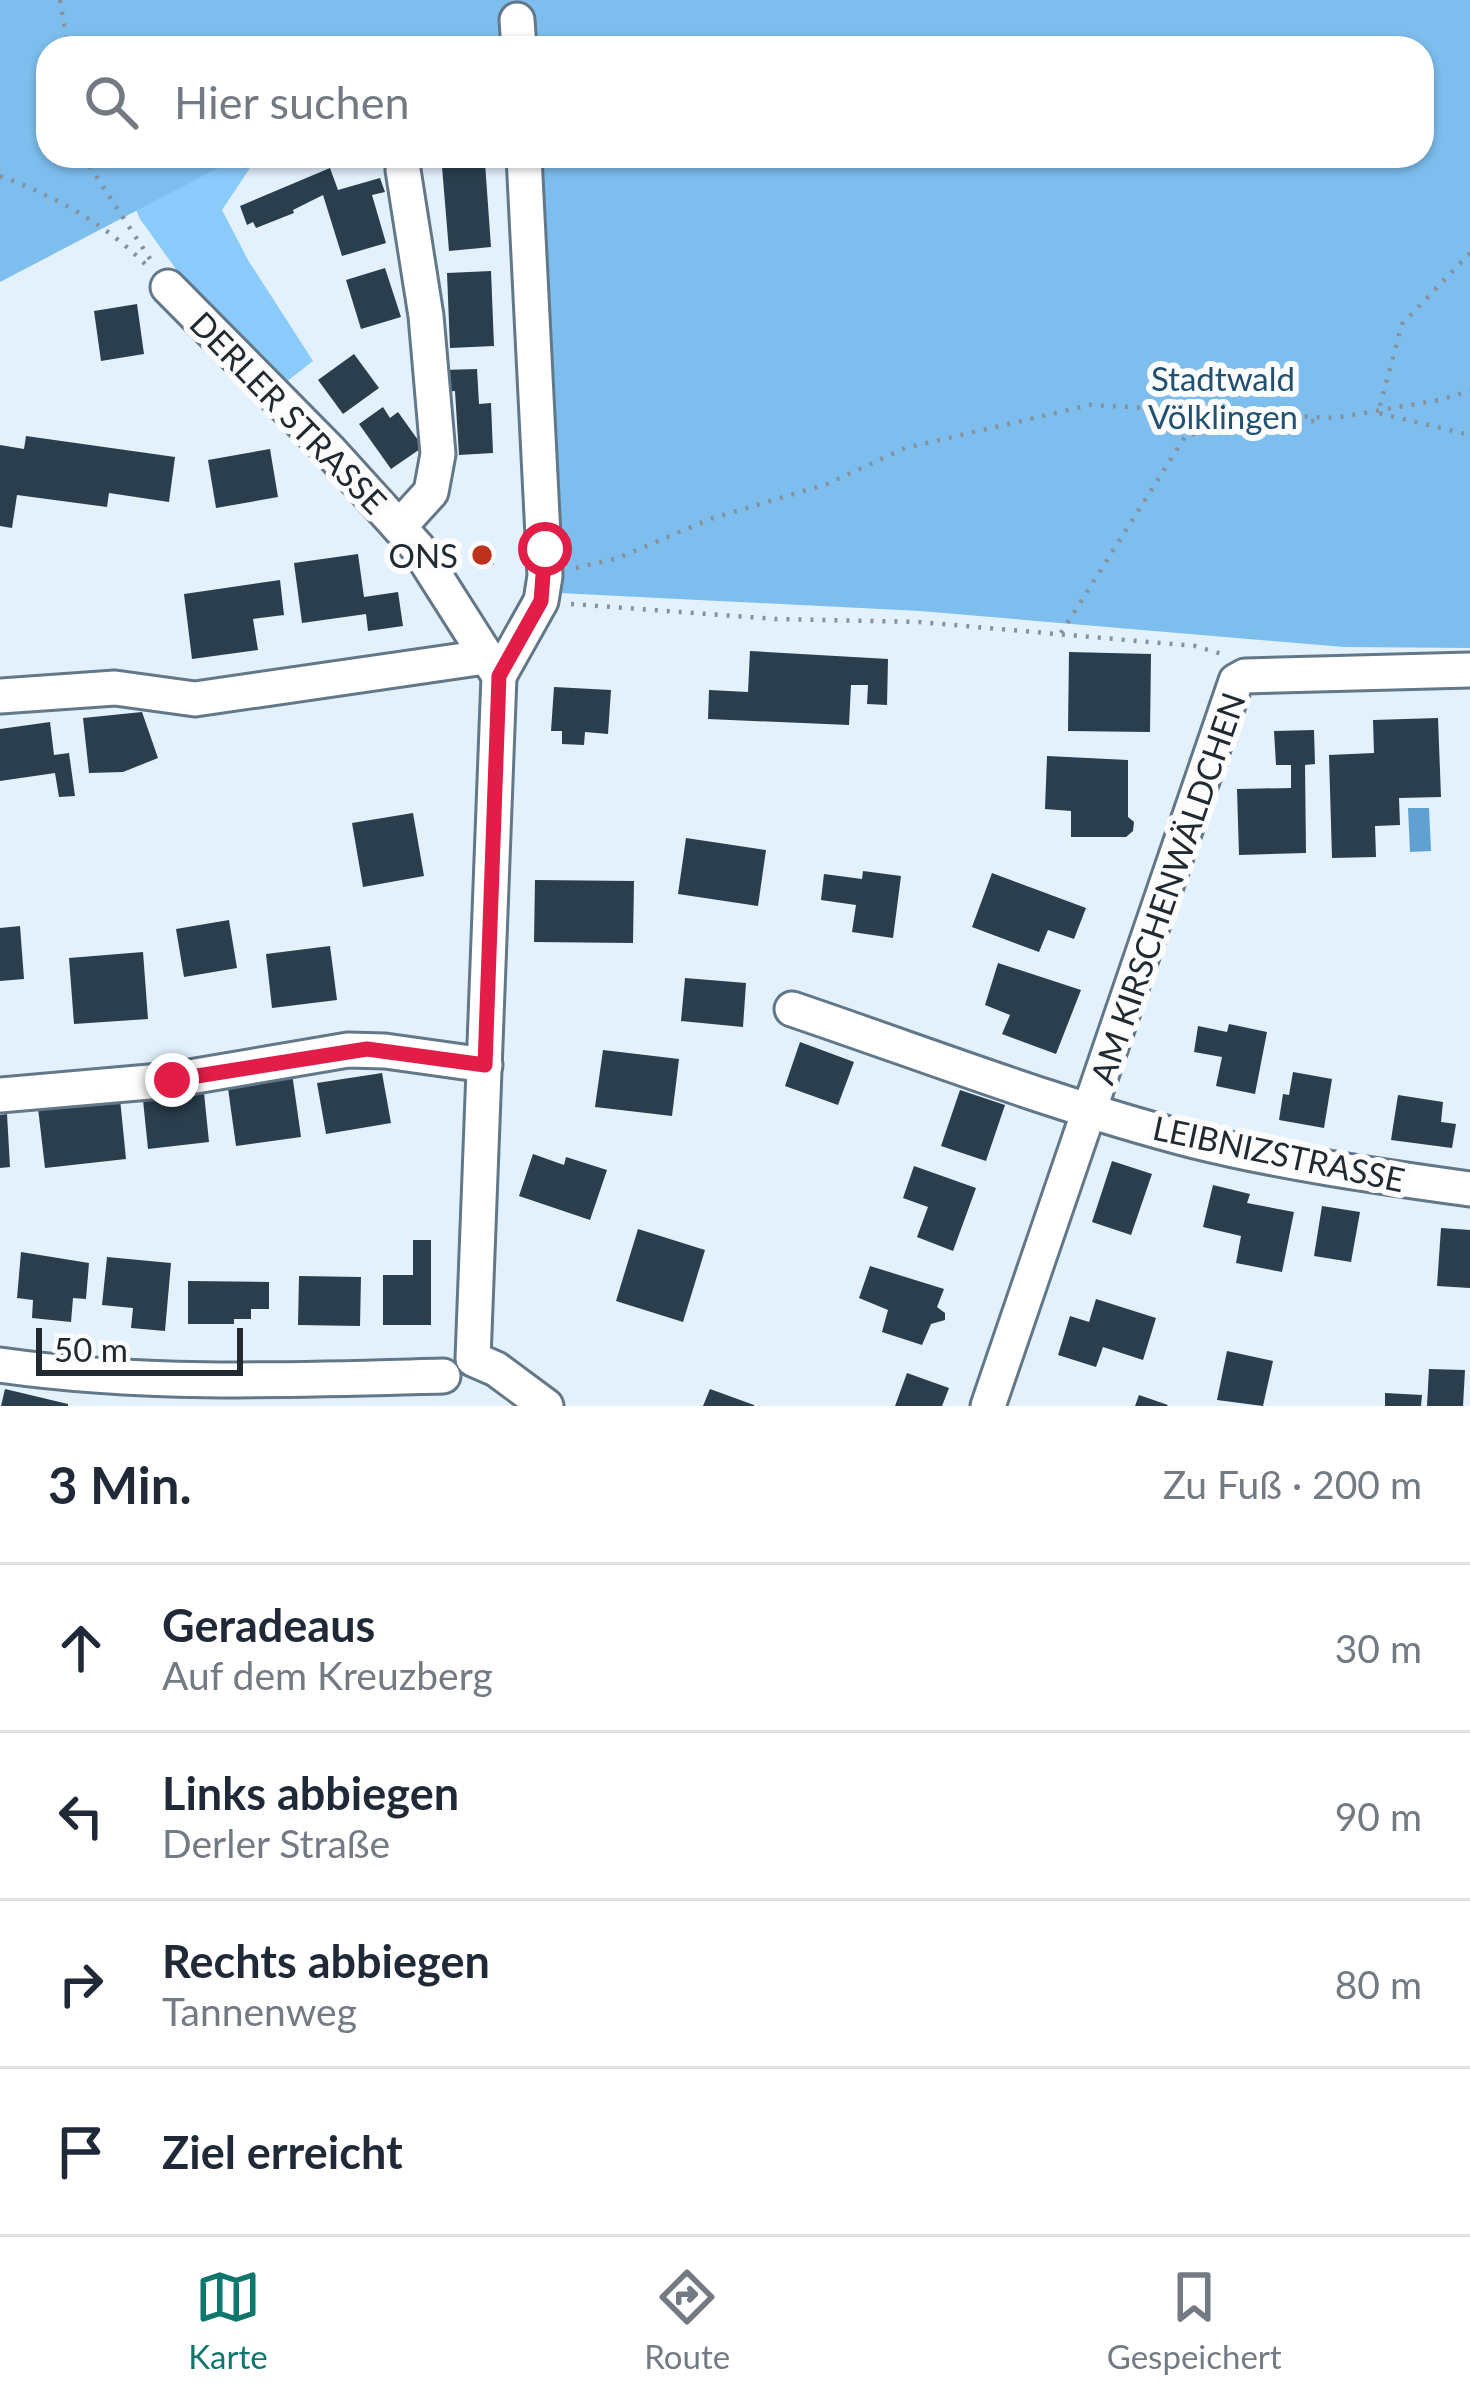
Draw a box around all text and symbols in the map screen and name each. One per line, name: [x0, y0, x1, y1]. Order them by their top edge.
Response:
search box: [36, 36, 1434, 168]
icon: search: [78, 69, 144, 135]
text: Hier suchen: [174, 75, 410, 129]
street label: DERLER STRASSE: [182, 303, 396, 521]
park label: Stadtwald Völklingen: [1148, 358, 1298, 436]
route start: [518, 522, 572, 576]
place label: ONS: [388, 535, 458, 575]
marker: ONS: [469, 542, 495, 568]
street label: AM KIRSCHENWÄLDCHEN: [1081, 687, 1253, 1089]
route end: [145, 1053, 199, 1107]
street label: LEIBNIZSTRASSE: [1150, 1107, 1408, 1199]
scale bar: [36, 1322, 243, 1375]
text: 50 m: [54, 1329, 128, 1369]
text: 3 Min.: [48, 1454, 192, 1515]
text: Zu Fuß · 200 m: [1163, 1461, 1422, 1507]
text: Geradeaus: [162, 1598, 375, 1652]
icon: ahead: [48, 1615, 114, 1681]
text: 30 m: [1335, 1625, 1422, 1671]
text: Auf dem Kreuzberg: [162, 1652, 493, 1698]
text: Links abbiegen: [162, 1766, 459, 1820]
icon: left: [48, 1783, 114, 1849]
text: 90 m: [1335, 1793, 1422, 1839]
text: Derler Straße: [162, 1820, 390, 1866]
text: Rechts abbiegen: [162, 1934, 490, 1988]
icon: right: [48, 1951, 114, 2017]
text: 80 m: [1335, 1961, 1422, 2007]
text: Tannenweg: [162, 1988, 357, 2034]
icon: arrive: [48, 2119, 114, 2185]
text: Ziel erreicht: [162, 2125, 403, 2179]
tab: Karte: [188, 2264, 268, 2376]
tab: Route: [644, 2264, 730, 2376]
tab: Gespeichert: [1107, 2264, 1282, 2376]

